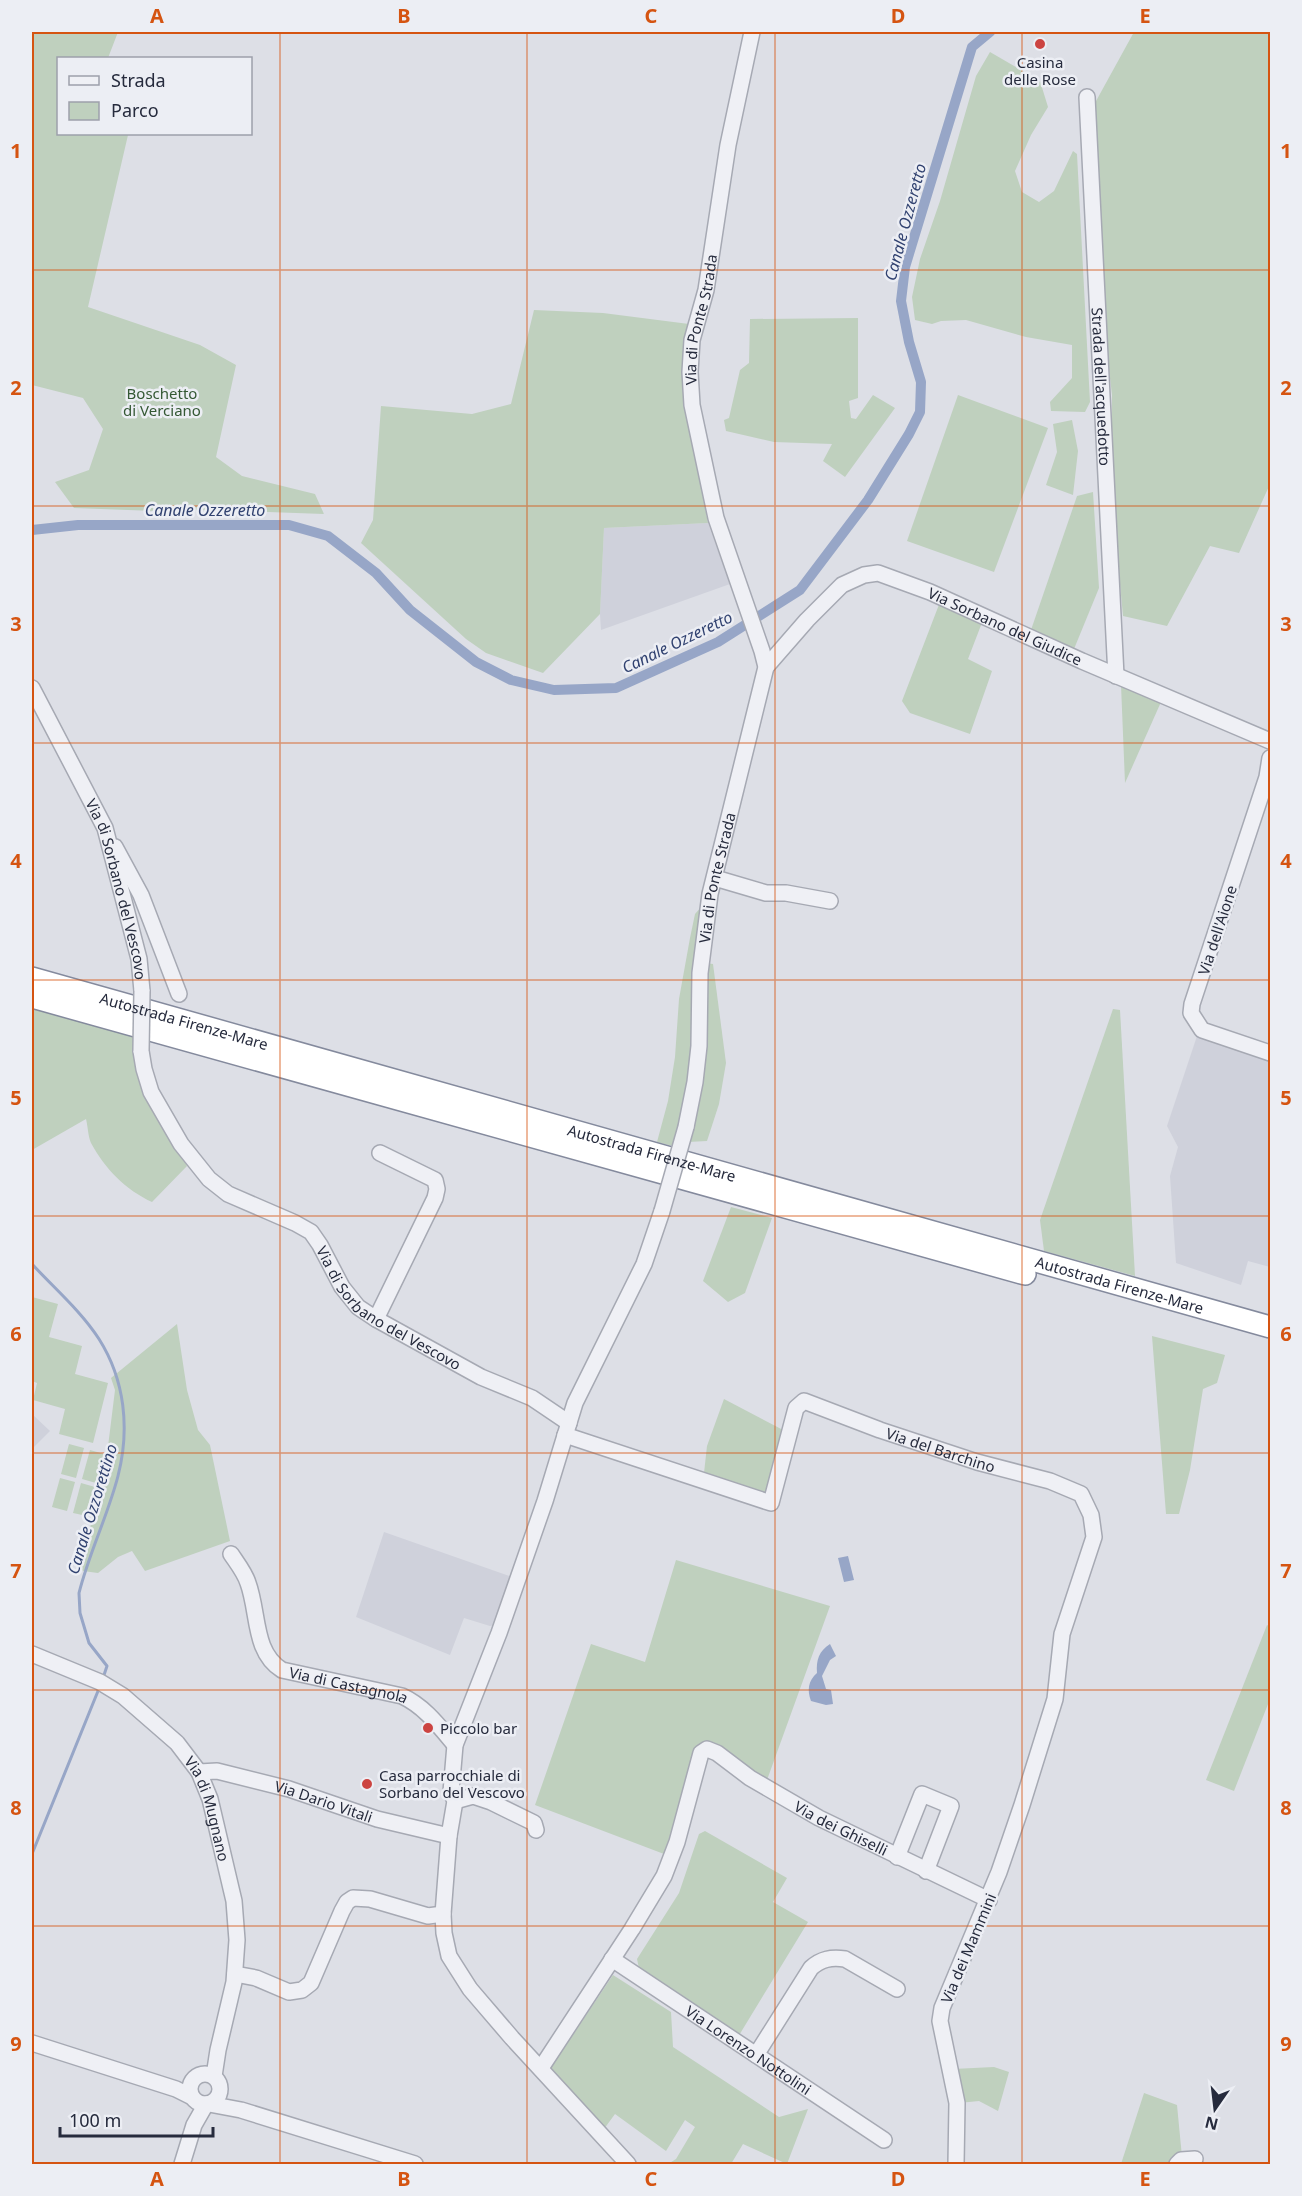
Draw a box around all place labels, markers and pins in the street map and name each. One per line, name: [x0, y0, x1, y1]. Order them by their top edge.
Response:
marker: Casina delle Rose: [1033, 37, 1047, 51]
place label: Casina delle Rose: [1004, 52, 1076, 89]
place label: Piccolo bar: [440, 1718, 517, 1738]
marker: Piccolo bar: [421, 1721, 435, 1735]
place label: Casa parrocchiale di Sorbano del Vescovo: [379, 1765, 525, 1802]
marker: Casa parrocchiale di Sorbano del Vescovo: [360, 1777, 374, 1791]

